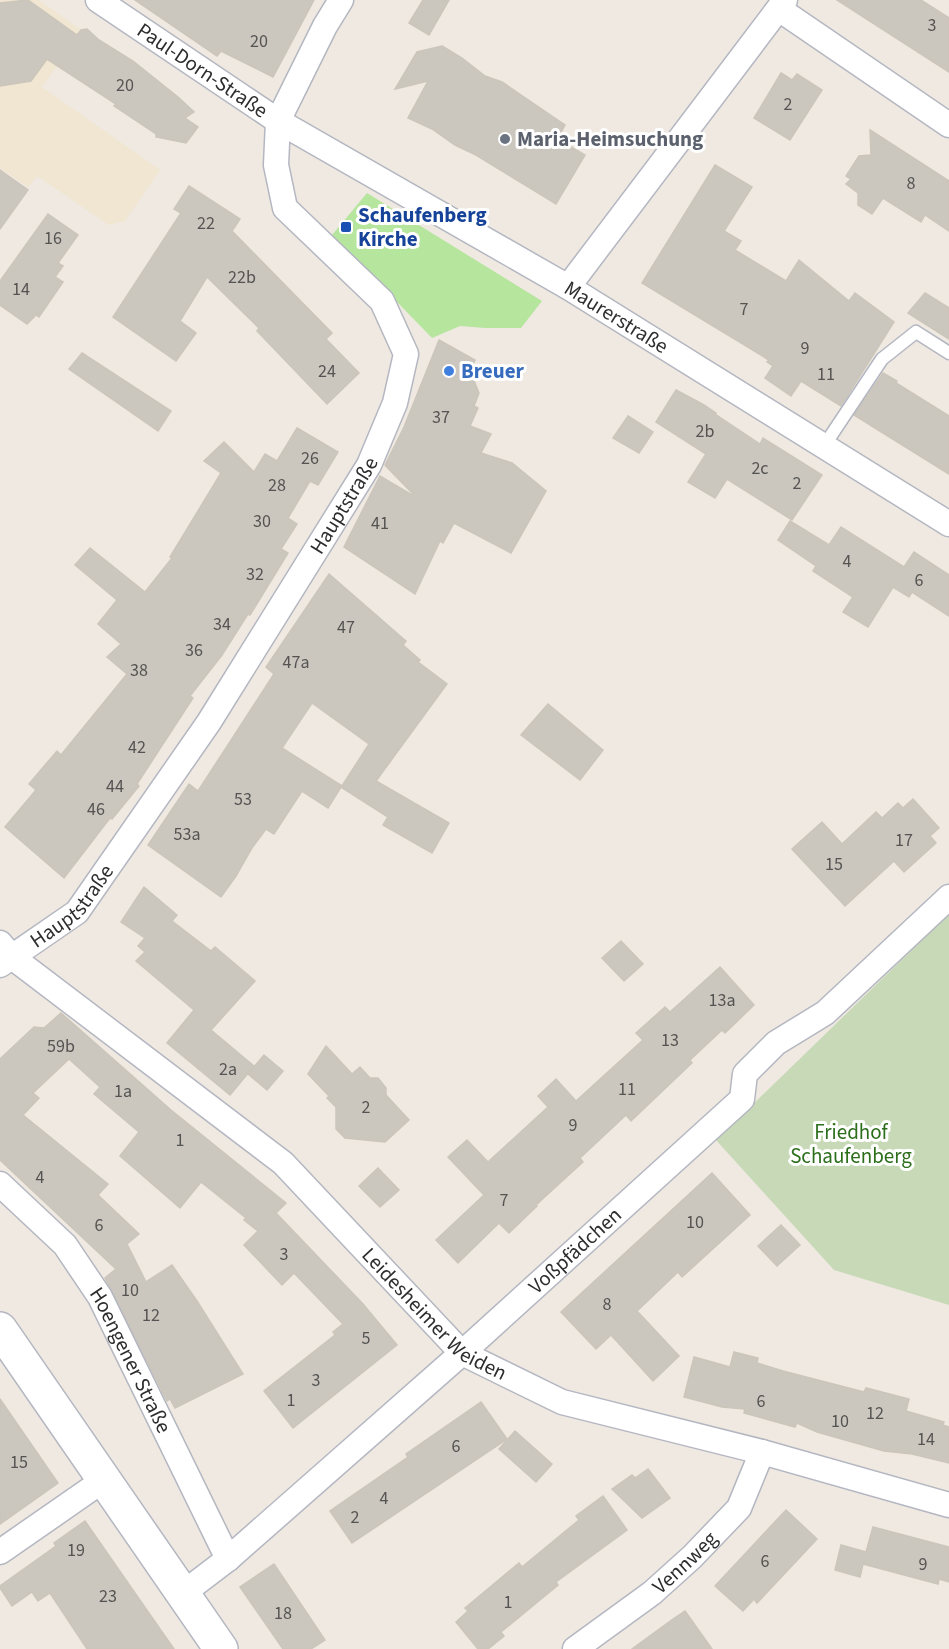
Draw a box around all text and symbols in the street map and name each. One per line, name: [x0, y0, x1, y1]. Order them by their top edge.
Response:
house number: 3: [928, 13, 937, 38]
street label: Paul-Dorn-Straße: [131, 15, 274, 125]
house number: 20: [250, 29, 268, 54]
house number: 20: [116, 73, 134, 98]
house number: 2: [784, 92, 793, 117]
place label: Maria-Heimsuchung: [517, 124, 703, 154]
marker: Maria-Heimsuchung: [498, 132, 512, 146]
house number: 8: [907, 171, 916, 196]
place label: Schaufenberg Kirche: [358, 200, 487, 254]
house number: 22: [197, 211, 215, 236]
marker: Schaufenberg Kirche: [339, 220, 353, 234]
house number: 16: [44, 226, 62, 251]
house number: 22b: [228, 265, 256, 290]
street label: Maurerstraße: [559, 273, 674, 361]
house number: 14: [12, 277, 30, 302]
house number: 7: [740, 297, 749, 322]
house number: 9: [801, 336, 810, 361]
place label: Breuer: [461, 356, 525, 386]
house number: 24: [318, 359, 336, 384]
house number: 11: [817, 362, 835, 387]
marker: Breuer: [442, 364, 456, 378]
house number: 37: [432, 405, 450, 430]
house number: 2b: [696, 419, 714, 444]
house number: 26: [301, 446, 319, 471]
street label: Hauptstraße: [302, 453, 386, 560]
house number: 2c: [751, 456, 769, 481]
house number: 2: [793, 471, 802, 496]
house number: 28: [268, 473, 286, 498]
house number: 30: [253, 509, 271, 534]
house number: 41: [371, 511, 389, 536]
house number: 4: [843, 549, 852, 574]
house number: 32: [246, 562, 264, 587]
house number: 6: [915, 568, 924, 593]
house number: 34: [213, 612, 231, 637]
house number: 47: [337, 615, 355, 640]
house number: 36: [185, 638, 203, 663]
house number: 47a: [283, 650, 309, 675]
house number: 38: [130, 658, 148, 683]
house number: 42: [128, 735, 146, 760]
house number: 44: [106, 774, 124, 799]
house number: 53: [234, 787, 252, 812]
house number: 46: [87, 797, 105, 822]
house number: 53a: [174, 822, 200, 847]
house number: 17: [895, 828, 913, 853]
house number: 15: [825, 852, 843, 877]
street label: Hauptstraße: [24, 858, 121, 955]
house number: 13a: [709, 988, 735, 1013]
house number: 13: [661, 1028, 679, 1053]
house number: 59b: [47, 1034, 75, 1059]
house number: 2a: [219, 1057, 237, 1082]
house number: 11: [618, 1077, 636, 1102]
house number: 1a: [114, 1079, 132, 1104]
house number: 2: [362, 1095, 371, 1120]
house number: 9: [569, 1113, 578, 1138]
park label: Friedhof Schaufenberg: [790, 1117, 912, 1171]
house number: 1: [176, 1128, 184, 1153]
house number: 4: [36, 1165, 45, 1190]
house number: 7: [500, 1188, 509, 1213]
street label: Voßpfädchen: [522, 1200, 628, 1301]
house number: 10: [686, 1210, 704, 1235]
house number: 6: [95, 1213, 104, 1238]
street label: Leidesheimer Weiden: [355, 1241, 512, 1388]
house number: 3: [280, 1242, 289, 1267]
house number: 10: [121, 1278, 139, 1303]
street label: Hoengener Straße: [82, 1281, 179, 1438]
house number: 8: [603, 1292, 612, 1317]
house number: 12: [142, 1303, 160, 1328]
house number: 5: [362, 1326, 371, 1351]
house number: 3: [312, 1368, 321, 1393]
house number: 1: [287, 1388, 295, 1413]
house number: 6: [757, 1389, 766, 1414]
house number: 12: [866, 1401, 884, 1426]
house number: 10: [831, 1409, 849, 1434]
house number: 14: [917, 1427, 935, 1452]
house number: 6: [452, 1434, 461, 1459]
house number: 15: [10, 1450, 28, 1475]
house number: 4: [380, 1486, 389, 1511]
house number: 2: [351, 1505, 360, 1530]
street label: Vennweg: [646, 1524, 724, 1601]
house number: 19: [67, 1538, 85, 1563]
house number: 6: [761, 1549, 770, 1574]
house number: 9: [919, 1552, 928, 1577]
house number: 23: [99, 1584, 117, 1609]
house number: 1: [504, 1590, 512, 1615]
house number: 18: [274, 1601, 292, 1626]

